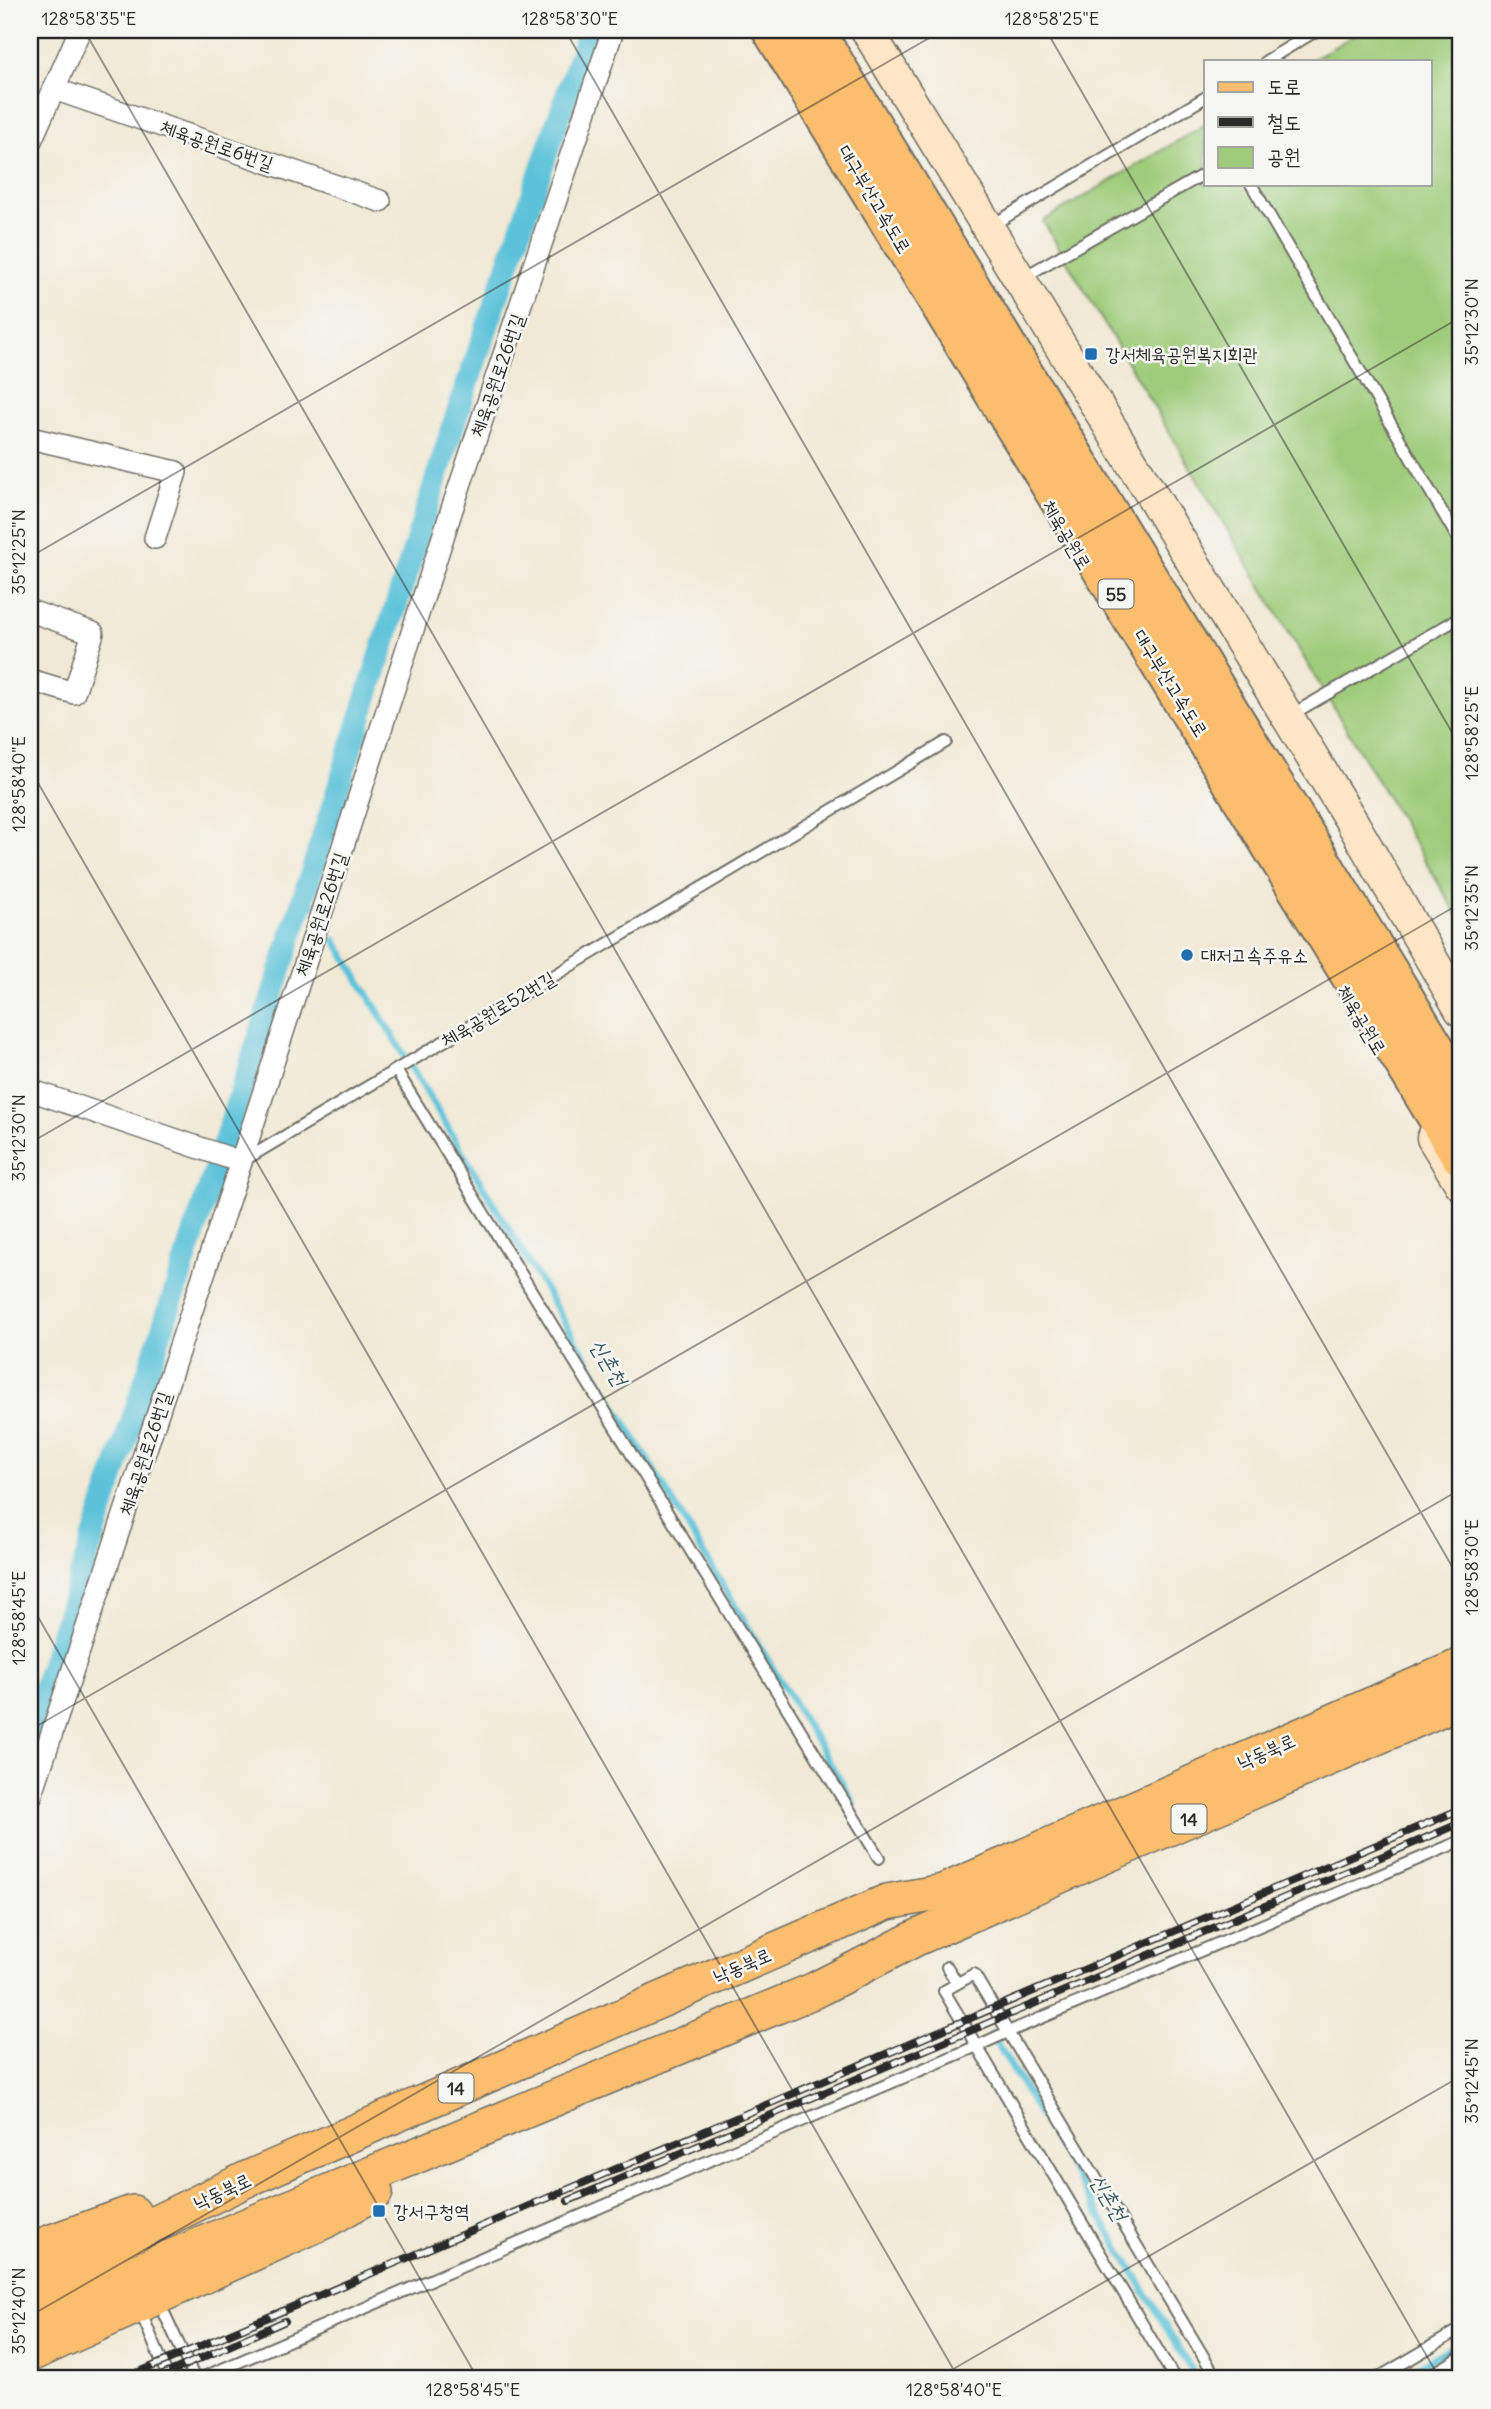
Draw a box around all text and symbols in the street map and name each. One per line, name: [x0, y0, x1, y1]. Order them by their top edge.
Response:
text: 128°58'35"E: [42, 7, 136, 30]
text: 128°58'30"E: [522, 7, 618, 30]
text: 128°58'25"E: [1005, 7, 1099, 30]
legend: [1204, 60, 1432, 186]
text: 도로: [1267, 73, 1301, 100]
text: 철도: [1267, 109, 1301, 136]
street label: 체육공원로6번길: [157, 114, 277, 176]
street label: 대구부산고속도로: [833, 140, 917, 258]
text: 공원: [1267, 143, 1301, 170]
text: 35°12'30"N: [1460, 278, 1483, 366]
street label: 체육공원로26번길: [465, 310, 529, 440]
place label: 강서체육공원복지회관: [1105, 342, 1258, 366]
marker: 강서체육공원복지회관: [1083, 346, 1099, 362]
street label: 체육공원로: [1037, 496, 1097, 574]
text: 35°12'25"N: [7, 509, 30, 595]
road number: 55: [1098, 580, 1134, 608]
street label: 대구부산고속도로: [1128, 625, 1214, 741]
text: 128°58'25"E: [1460, 686, 1483, 780]
text: 128°58'40"E: [7, 736, 30, 832]
street label: 체육공원로26번길: [290, 849, 352, 979]
text: 35°12'35"N: [1460, 865, 1483, 951]
place label: 대저고속주유소: [1201, 943, 1308, 967]
marker: 대저고속주유소: [1179, 947, 1195, 963]
street label: 체육공원로52번길: [437, 966, 559, 1052]
street label: 체육공원로: [1332, 981, 1392, 1059]
text: 35°12'30"N: [7, 1094, 30, 1182]
water label: 신촌천: [584, 1333, 635, 1392]
street label: 체육공원로26번길: [114, 1388, 176, 1518]
text: 128°58'30"E: [1460, 1519, 1483, 1615]
text: 128°58'45"E: [7, 1571, 30, 1665]
street label: 낙동북로: [1233, 1728, 1299, 1774]
road number: 14: [1172, 1804, 1206, 1833]
street label: 낙동북로: [709, 1942, 775, 1988]
text: 35°12'45"N: [1460, 2038, 1483, 2124]
road number: 14: [438, 2074, 474, 2102]
street label: 낙동북로: [189, 2167, 255, 2215]
water label: 신촌천: [1084, 2168, 1135, 2227]
place label: 강서구청역: [393, 2199, 469, 2223]
marker: 강서구청역: [371, 2203, 387, 2219]
text: 35°12'40"N: [7, 2267, 30, 2355]
text: 128°58'45"E: [426, 2378, 520, 2401]
text: 128°58'40"E: [906, 2378, 1002, 2401]

